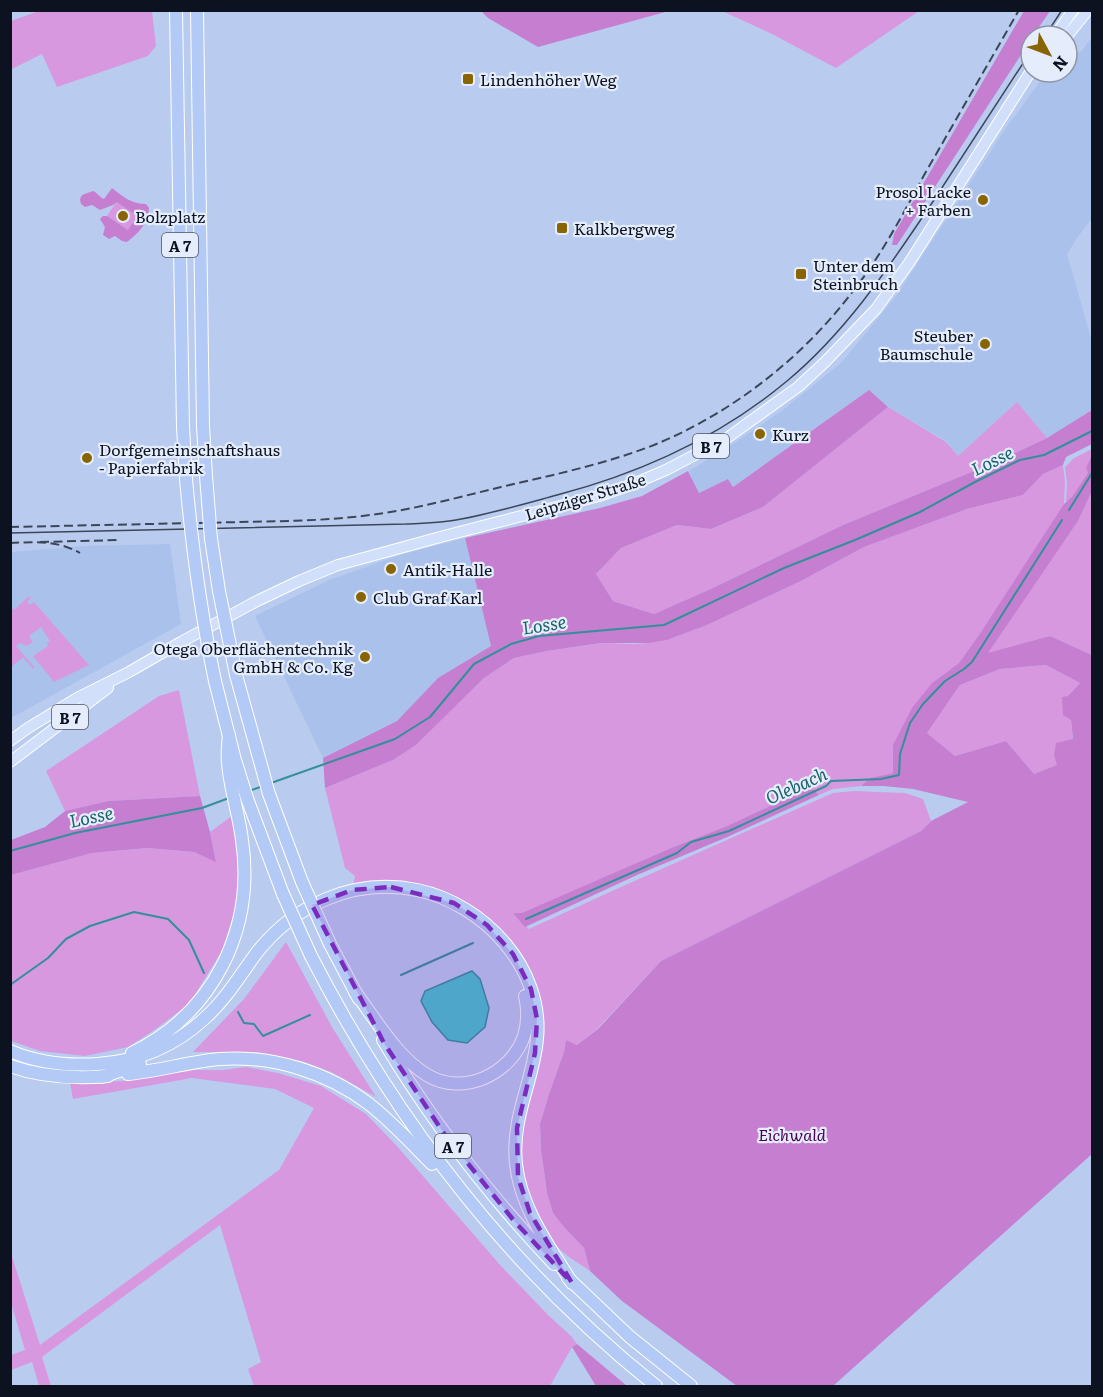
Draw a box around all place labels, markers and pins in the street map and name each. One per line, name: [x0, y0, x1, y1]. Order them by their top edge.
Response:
place label: Lindenhöher Weg: [480, 67, 617, 91]
marker: Lindenhöher Weg: [461, 72, 475, 86]
place label: Prosol Lacke + Farben: [875, 179, 971, 221]
marker: Prosol Lacke + Farben: [976, 193, 990, 207]
place label: Bolzplatz: [135, 204, 205, 228]
marker: Bolzplatz: [116, 209, 130, 223]
place label: Kalkbergweg: [574, 216, 675, 240]
marker: Kalkbergweg: [555, 221, 569, 235]
place label: Unter dem Steinbruch: [813, 253, 899, 295]
marker: Unter dem Steinbruch: [794, 267, 808, 281]
place label: Steuber Baumschule: [880, 323, 973, 365]
marker: Steuber Baumschule: [978, 337, 992, 351]
place label: Kurz: [772, 422, 809, 446]
marker: Kurz: [753, 427, 767, 441]
place label: Dorfgemeinschaftshaus - Papierfabrik: [99, 437, 280, 479]
marker: Dorfgemeinschaftshaus - Papierfabrik: [80, 451, 94, 465]
place label: Antik-Halle: [403, 557, 492, 581]
marker: Antik-Halle: [384, 562, 398, 576]
place label: Club Graf Karl: [373, 585, 482, 609]
marker: Club Graf Karl: [354, 590, 368, 604]
place label: Otega Oberflächentechnik GmbH & Co. Kg: [154, 636, 353, 678]
marker: Otega Oberflächentechnik GmbH & Co. Kg: [358, 650, 372, 664]

